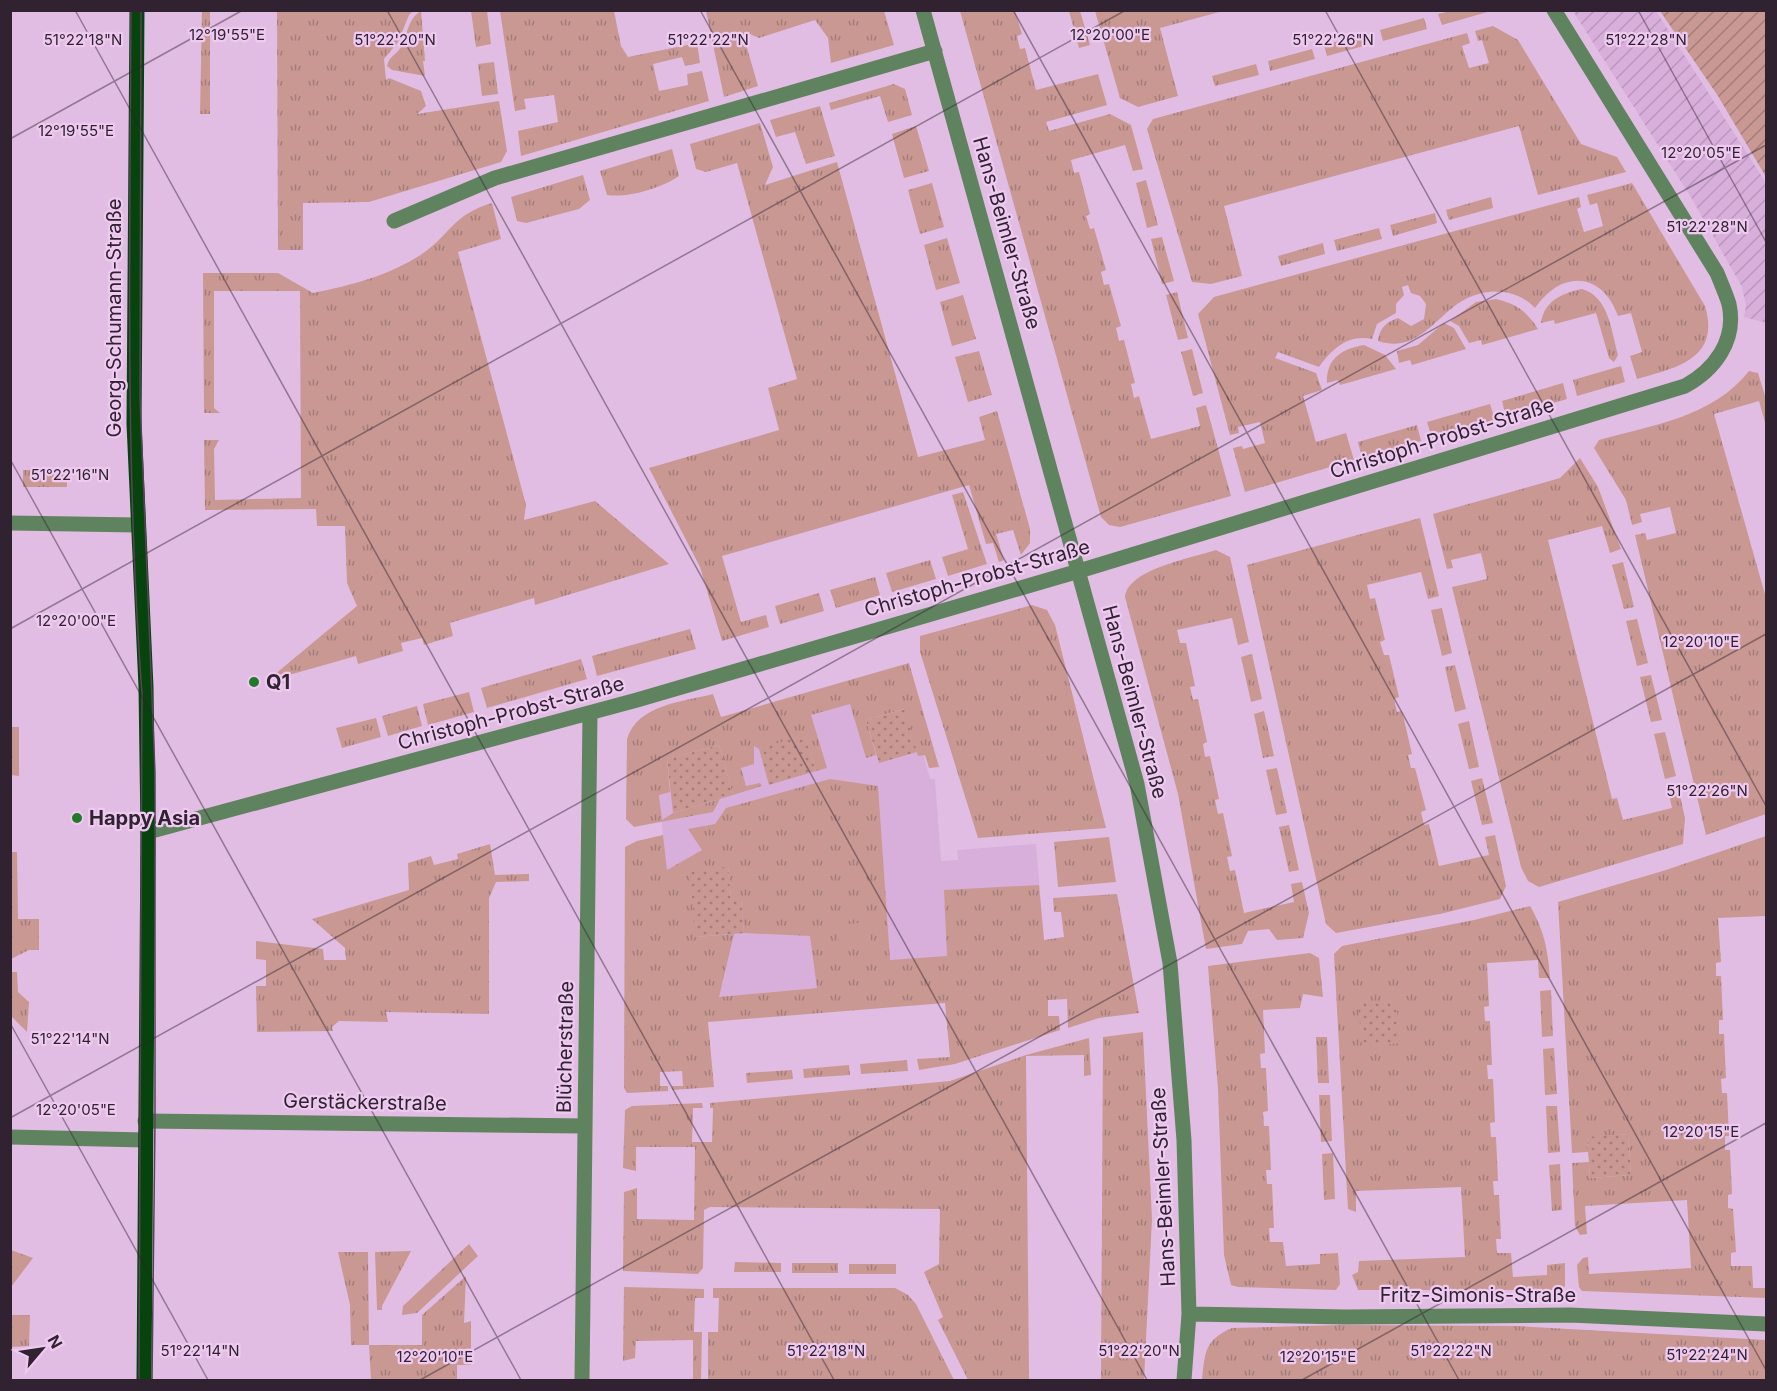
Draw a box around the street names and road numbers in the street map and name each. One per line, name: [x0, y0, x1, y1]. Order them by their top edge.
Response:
street label: Hans-Beimler-Straße: [968, 134, 1046, 332]
street label: Georg-Schumann-Straße: [102, 199, 126, 437]
street label: Christoph-Probst-Straße: [1327, 392, 1557, 484]
street label: Christoph-Probst-Straße: [861, 534, 1093, 622]
street label: Hans-Beimler-Straße: [1098, 603, 1172, 801]
street label: Christoph-Probst-Straße: [395, 671, 627, 755]
street label: Blücherstraße: [552, 981, 578, 1113]
street label: Hans-Beimler-Straße: [1146, 1087, 1180, 1287]
street label: Gerstäckerstraße: [283, 1089, 447, 1115]
street label: Fritz-Simonis-Straße: [1380, 1283, 1576, 1307]

